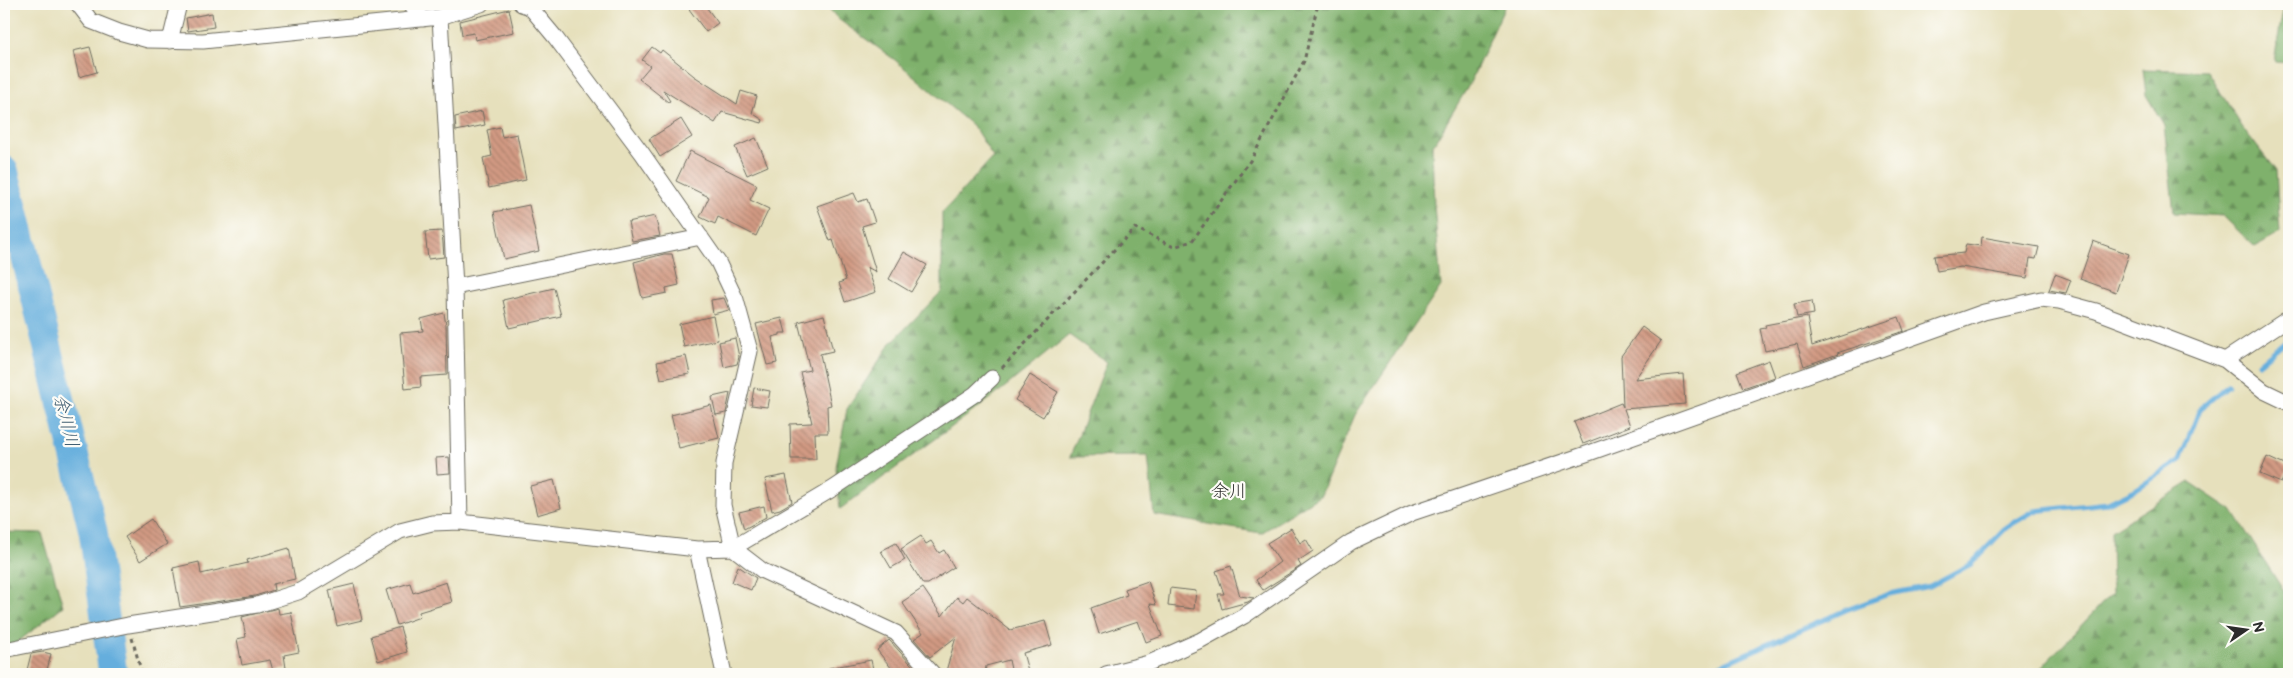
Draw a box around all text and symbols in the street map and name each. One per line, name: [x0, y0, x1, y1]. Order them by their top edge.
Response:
water label: 余川川: [49, 392, 83, 450]
district label: 余川: [1211, 481, 1247, 502]
north arrow: [2220, 606, 2270, 656]
text: N: [2249, 620, 2268, 634]

